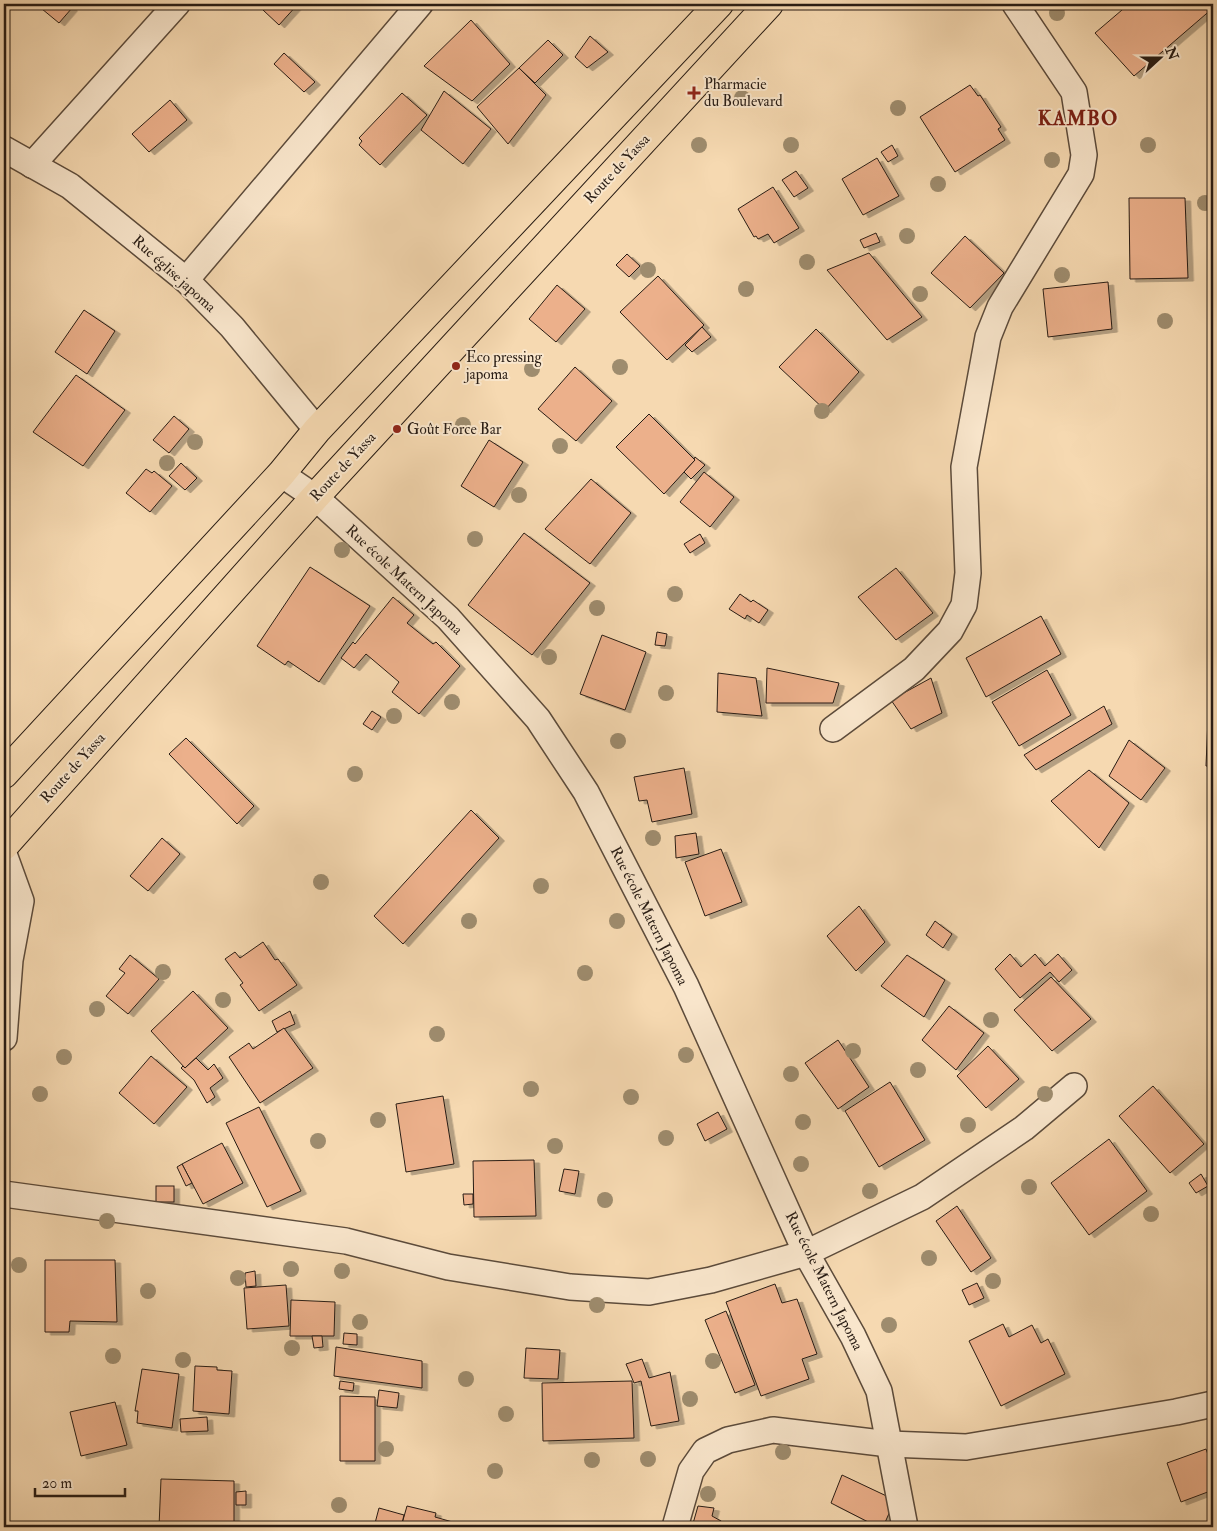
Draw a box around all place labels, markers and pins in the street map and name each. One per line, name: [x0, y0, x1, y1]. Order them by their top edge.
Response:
place label: Pharmacie du Boulevard: [704, 75, 783, 111]
marker: Pharmacie du Boulevard: [688, 87, 700, 99]
place label: Eco pressing japoma: [463, 348, 543, 385]
marker: Eco pressing japoma: [450, 360, 462, 372]
place label: Goût Force Bar: [407, 420, 502, 439]
marker: Goût Force Bar: [391, 423, 403, 435]

